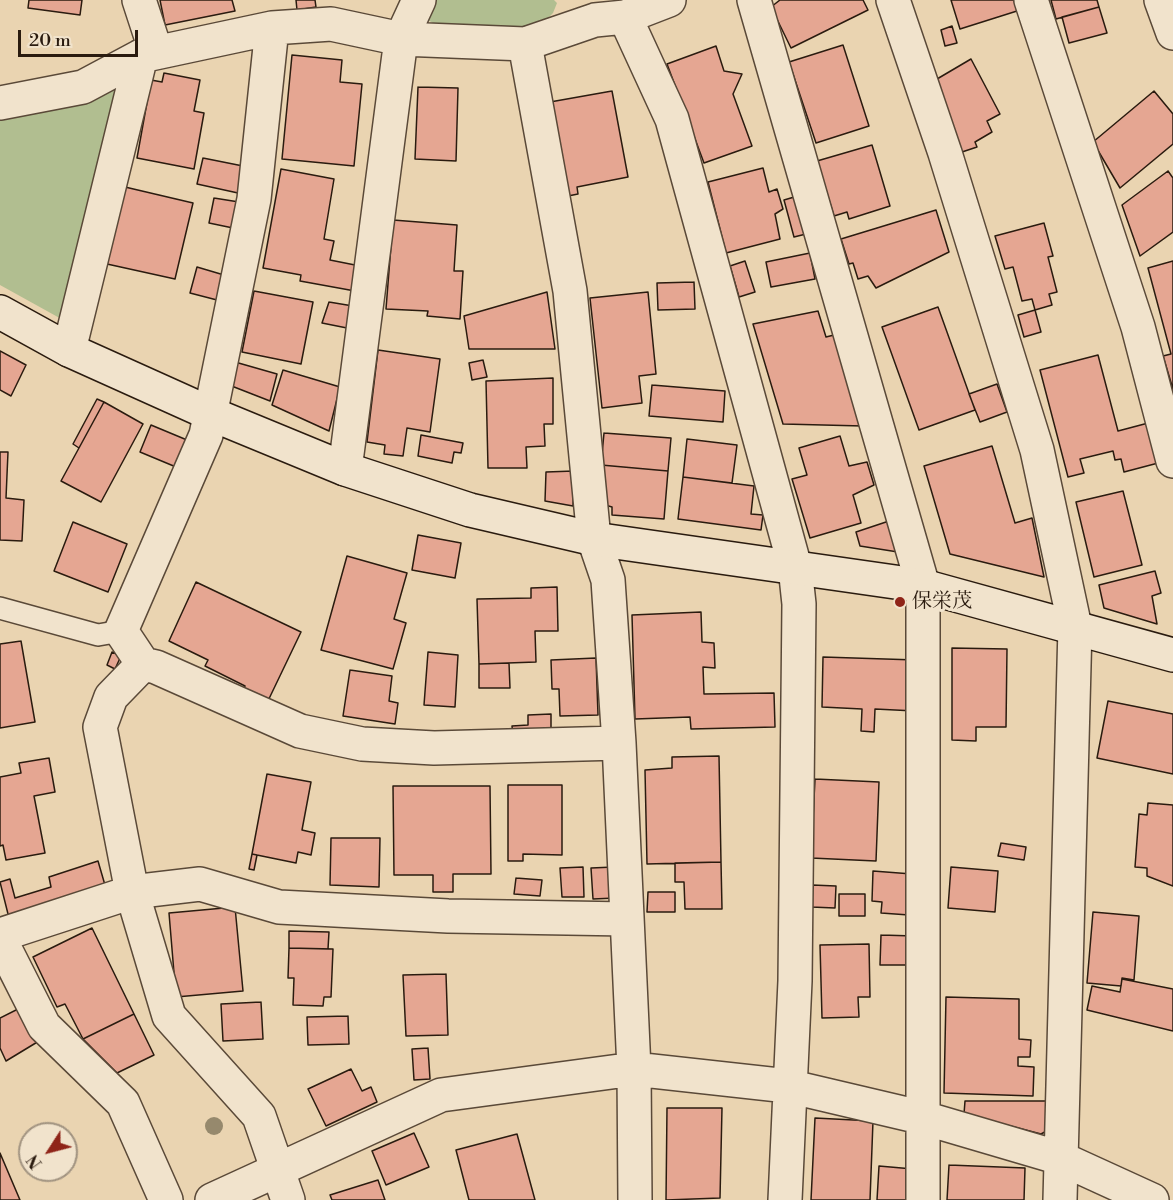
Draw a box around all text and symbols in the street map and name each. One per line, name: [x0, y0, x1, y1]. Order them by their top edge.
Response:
scale bar: [21, 18, 141, 56]
text: 20 m: [29, 29, 71, 52]
place label: 保栄茂: [912, 590, 972, 614]
marker: 保栄茂: [893, 595, 907, 609]
north arrow: [18, 1122, 78, 1182]
text: N: [23, 1150, 47, 1172]

